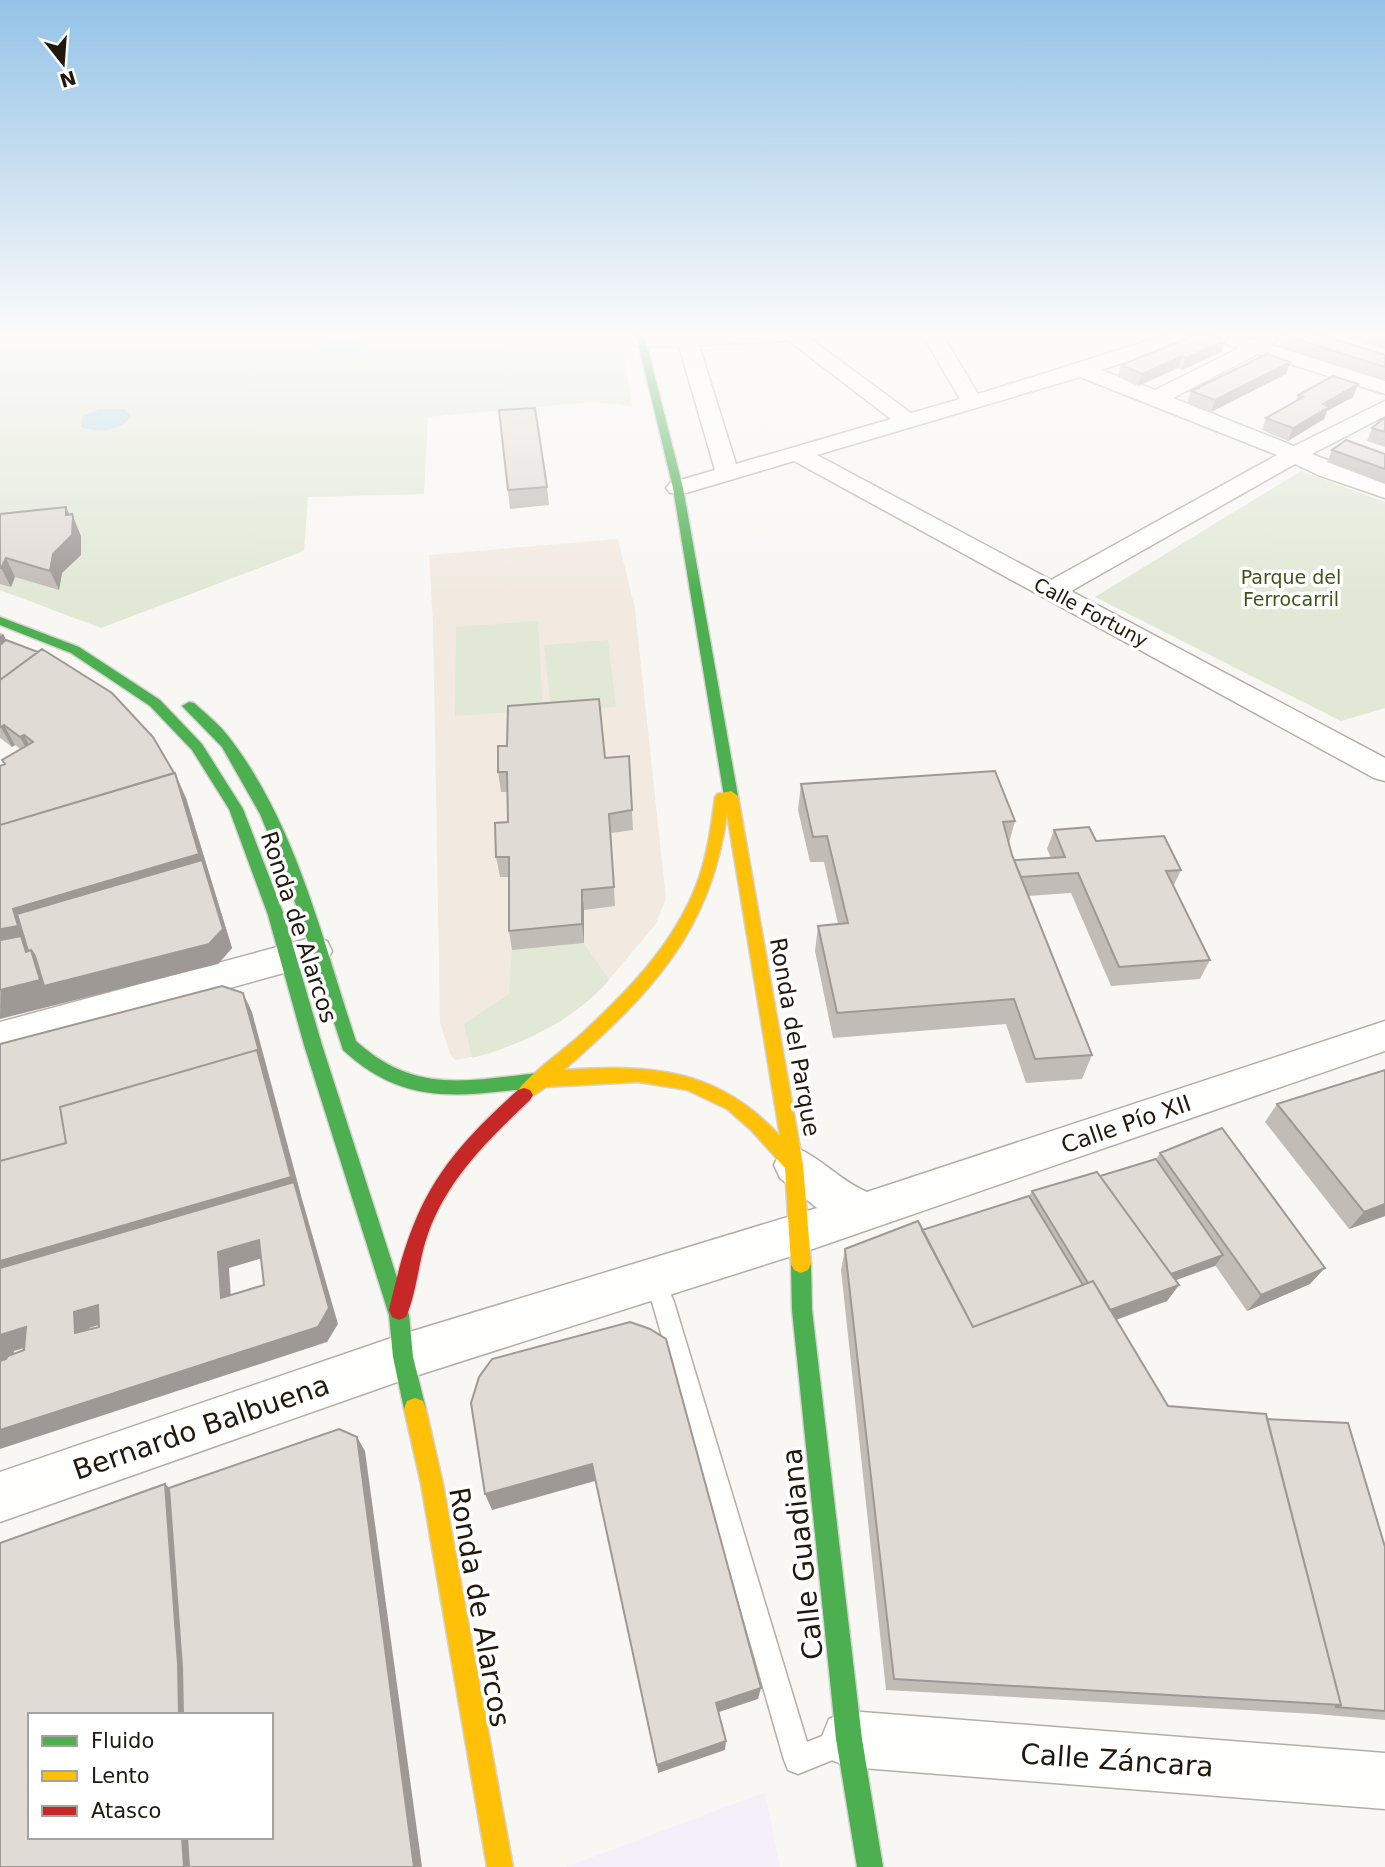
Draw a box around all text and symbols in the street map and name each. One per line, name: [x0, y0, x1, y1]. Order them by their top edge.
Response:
north arrow: [28, 28, 98, 98]
text: N: [57, 66, 79, 92]
park label: Parque del Ferrocarril: [1241, 566, 1341, 610]
street label: Calle Fortuny: [1030, 573, 1152, 651]
street label: Ronda de Alarcos: [256, 828, 342, 1026]
street label: Ronda del Parque: [765, 936, 825, 1138]
street label: Calle Pío XII: [1058, 1090, 1194, 1158]
street label: Bernardo Balbuena: [69, 1368, 334, 1487]
street label: Calle Guadiana: [775, 1446, 830, 1661]
street label: Ronda de Alarcos: [442, 1485, 517, 1730]
legend: [28, 1713, 273, 1839]
text: Fluido: [91, 1729, 154, 1753]
street label: Calle Záncara: [1019, 1737, 1215, 1784]
text: Lento: [91, 1764, 150, 1788]
text: Atasco: [91, 1799, 161, 1823]

